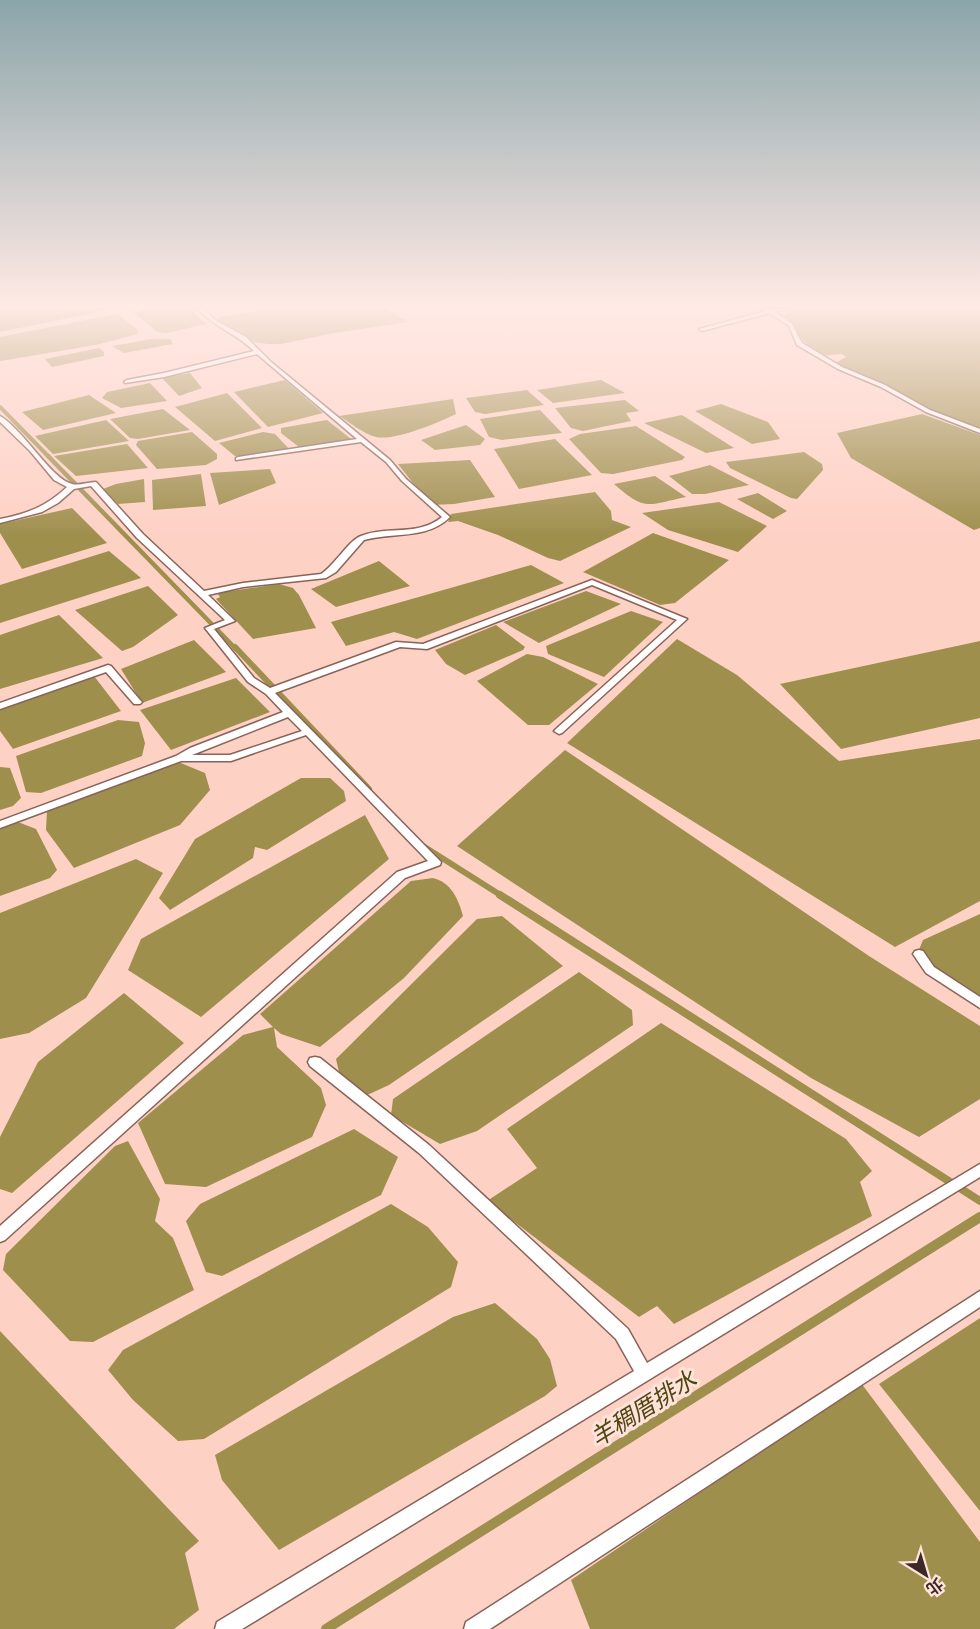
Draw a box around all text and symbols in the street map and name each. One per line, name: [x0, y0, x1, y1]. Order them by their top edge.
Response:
water label: 羊稠厝排水: [584, 1362, 703, 1453]
north arrow: [896, 1545, 956, 1605]
text: 北: [923, 1574, 947, 1600]

